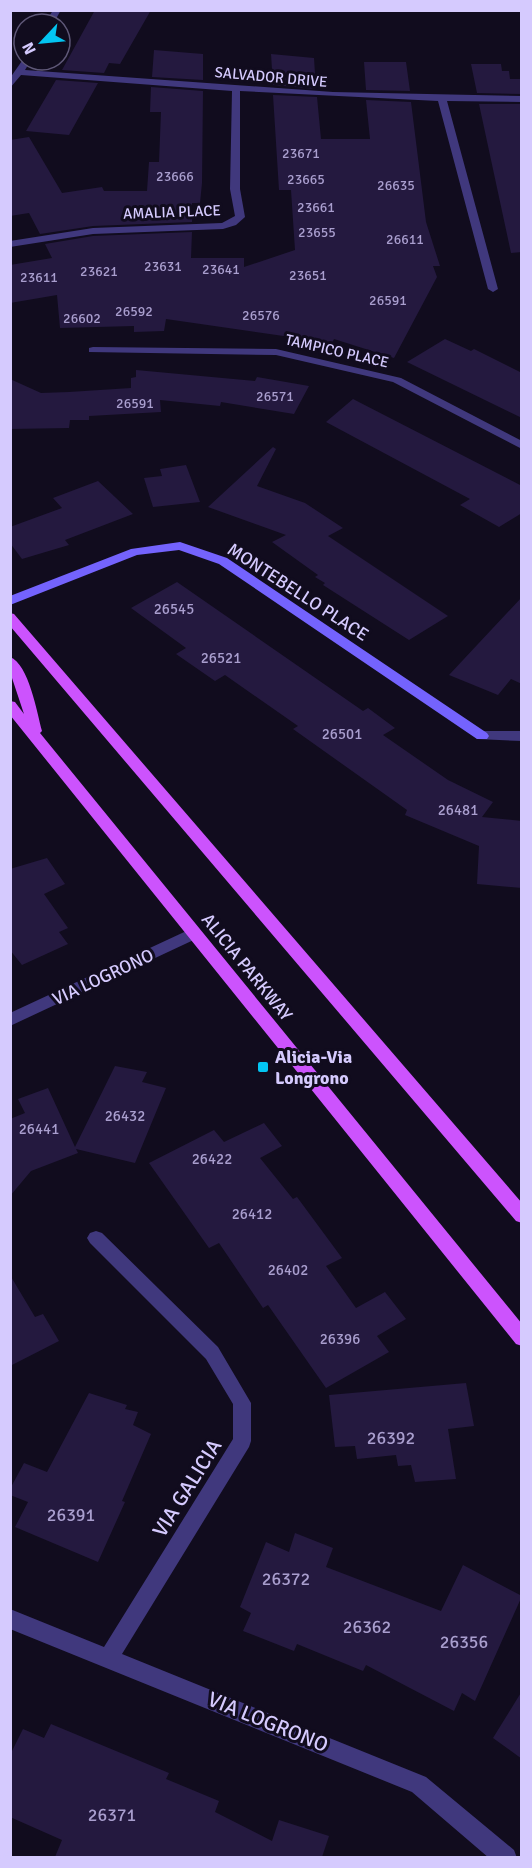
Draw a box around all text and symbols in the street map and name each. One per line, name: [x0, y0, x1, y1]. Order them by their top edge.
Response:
north arrow: [12, 12, 72, 72]
text: N: [18, 39, 41, 58]
street label: SALVADOR DRIVE: [214, 63, 328, 91]
house number: 23671: [282, 145, 320, 162]
house number: 23666: [156, 168, 194, 185]
house number: 23665: [287, 171, 325, 188]
house number: 26635: [377, 177, 415, 194]
house number: 23661: [297, 199, 335, 216]
street label: AMALIA PLACE: [123, 201, 221, 223]
house number: 23655: [298, 224, 336, 241]
house number: 26611: [386, 231, 424, 248]
house number: 23631: [144, 258, 182, 275]
house number: 23641: [202, 261, 240, 278]
house number: 23621: [80, 263, 118, 280]
house number: 23651: [289, 267, 327, 284]
house number: 23611: [20, 269, 58, 286]
house number: 26591: [369, 292, 407, 309]
house number: 26592: [115, 303, 153, 320]
house number: 26576: [242, 307, 280, 324]
house number: 26602: [63, 310, 101, 327]
street label: TAMPICO PLACE: [284, 330, 390, 372]
house number: 26571: [256, 388, 294, 405]
house number: 26591: [116, 395, 154, 412]
street label: MONTEBELLO PLACE: [223, 538, 373, 646]
house number: 26545: [154, 600, 194, 618]
house number: 26521: [201, 649, 241, 667]
house number: 26501: [322, 725, 362, 743]
house number: 26481: [438, 801, 478, 819]
street label: ALICIA PARKWAY: [197, 909, 297, 1025]
street label: VIA LOGRONO: [49, 944, 157, 1010]
place label: Alicia-Via Longrono: [275, 1046, 352, 1089]
marker: Alicia-Via Longrono: [256, 1060, 270, 1074]
house number: 26432: [105, 1107, 145, 1125]
house number: 26441: [19, 1120, 59, 1138]
house number: 26422: [192, 1150, 232, 1168]
house number: 26412: [232, 1205, 272, 1223]
house number: 26402: [268, 1261, 308, 1279]
house number: 26396: [320, 1330, 360, 1348]
house number: 26392: [367, 1427, 415, 1449]
street label: VIA GALICIA: [147, 1434, 227, 1542]
house number: 26391: [47, 1504, 95, 1526]
house number: 26372: [262, 1568, 310, 1590]
house number: 26362: [343, 1616, 391, 1638]
house number: 26356: [440, 1631, 488, 1653]
street label: VIA LOGRONO: [204, 1686, 332, 1758]
house number: 26371: [88, 1804, 136, 1826]

